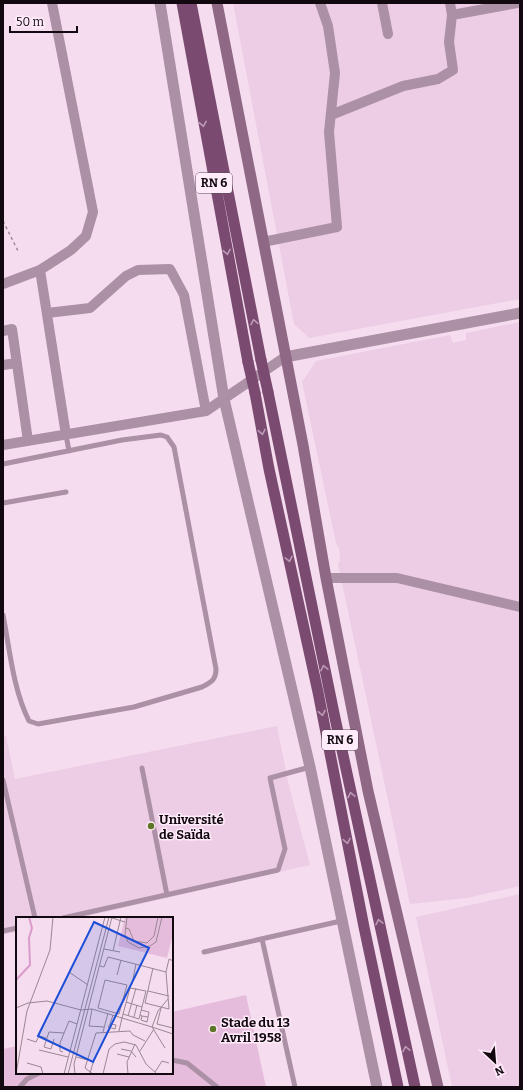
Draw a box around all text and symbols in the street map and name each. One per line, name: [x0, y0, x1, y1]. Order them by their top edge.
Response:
scale bar: [10, 8, 77, 34]
text: 50 m: [16, 15, 45, 29]
one-way arrow: [199, 121, 207, 127]
road number: RN 6: [196, 173, 232, 193]
one-way arrow: [222, 249, 231, 255]
one-way arrow: [250, 318, 258, 325]
one-way arrow: [258, 428, 266, 435]
one-way arrow: [285, 556, 293, 562]
one-way arrow: [321, 664, 329, 671]
one-way arrow: [318, 710, 326, 716]
road number: RN 6: [322, 730, 358, 750]
one-way arrow: [348, 792, 356, 798]
place label: Université de Saïda: [159, 812, 224, 842]
marker: Université de Saïda: [146, 821, 156, 831]
one-way arrow: [342, 838, 351, 844]
inset map: [16, 917, 173, 1074]
one-way arrow: [375, 919, 383, 925]
place label: Stade du 13 Avril 1958: [221, 1015, 290, 1045]
marker: Stade du 13 Avril 1958: [208, 1024, 218, 1034]
north arrow: [475, 1042, 515, 1082]
one-way arrow: [403, 1046, 411, 1052]
text: N: [492, 1063, 506, 1078]

